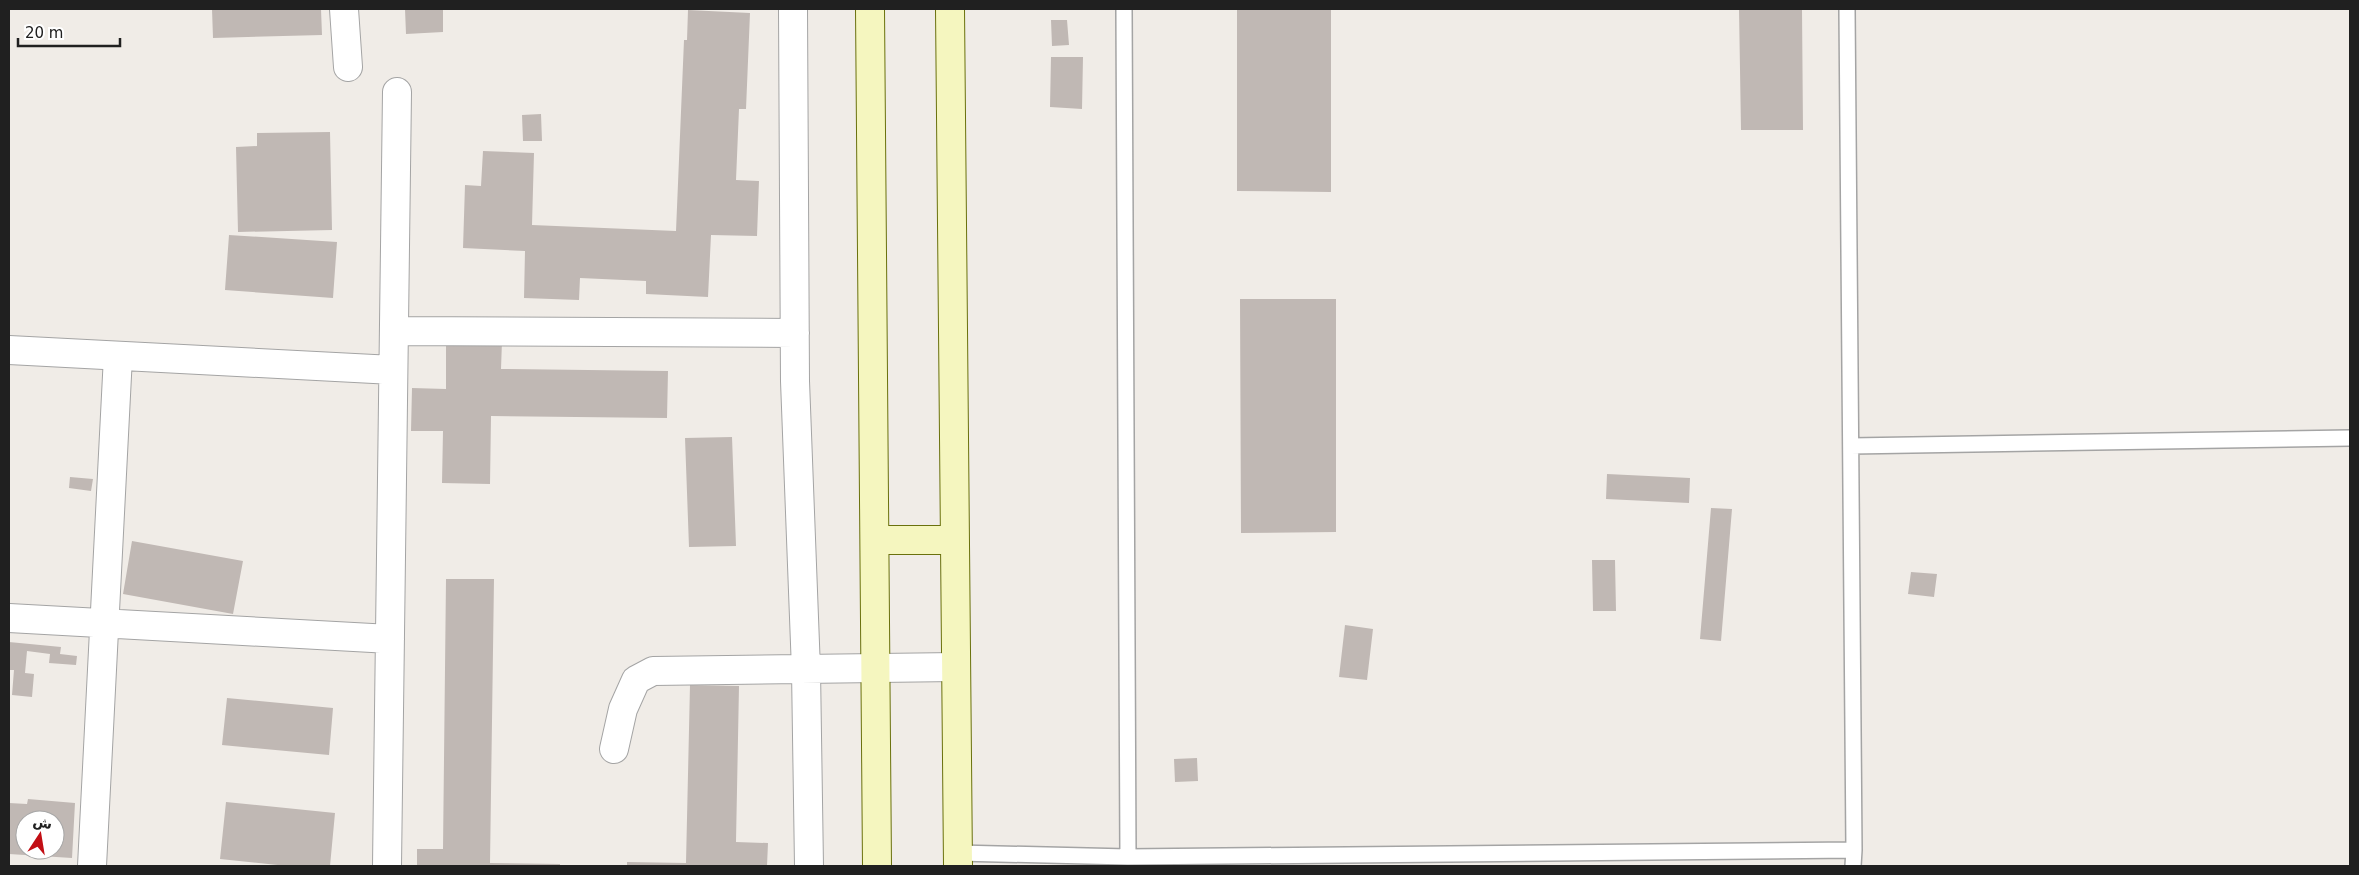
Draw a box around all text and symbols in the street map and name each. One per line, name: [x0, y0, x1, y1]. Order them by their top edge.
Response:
scale bar: [18, 15, 120, 47]
text: 20 m: [25, 24, 63, 42]
north arrow: [15, 810, 65, 860]
text: ش: [32, 812, 54, 832]

